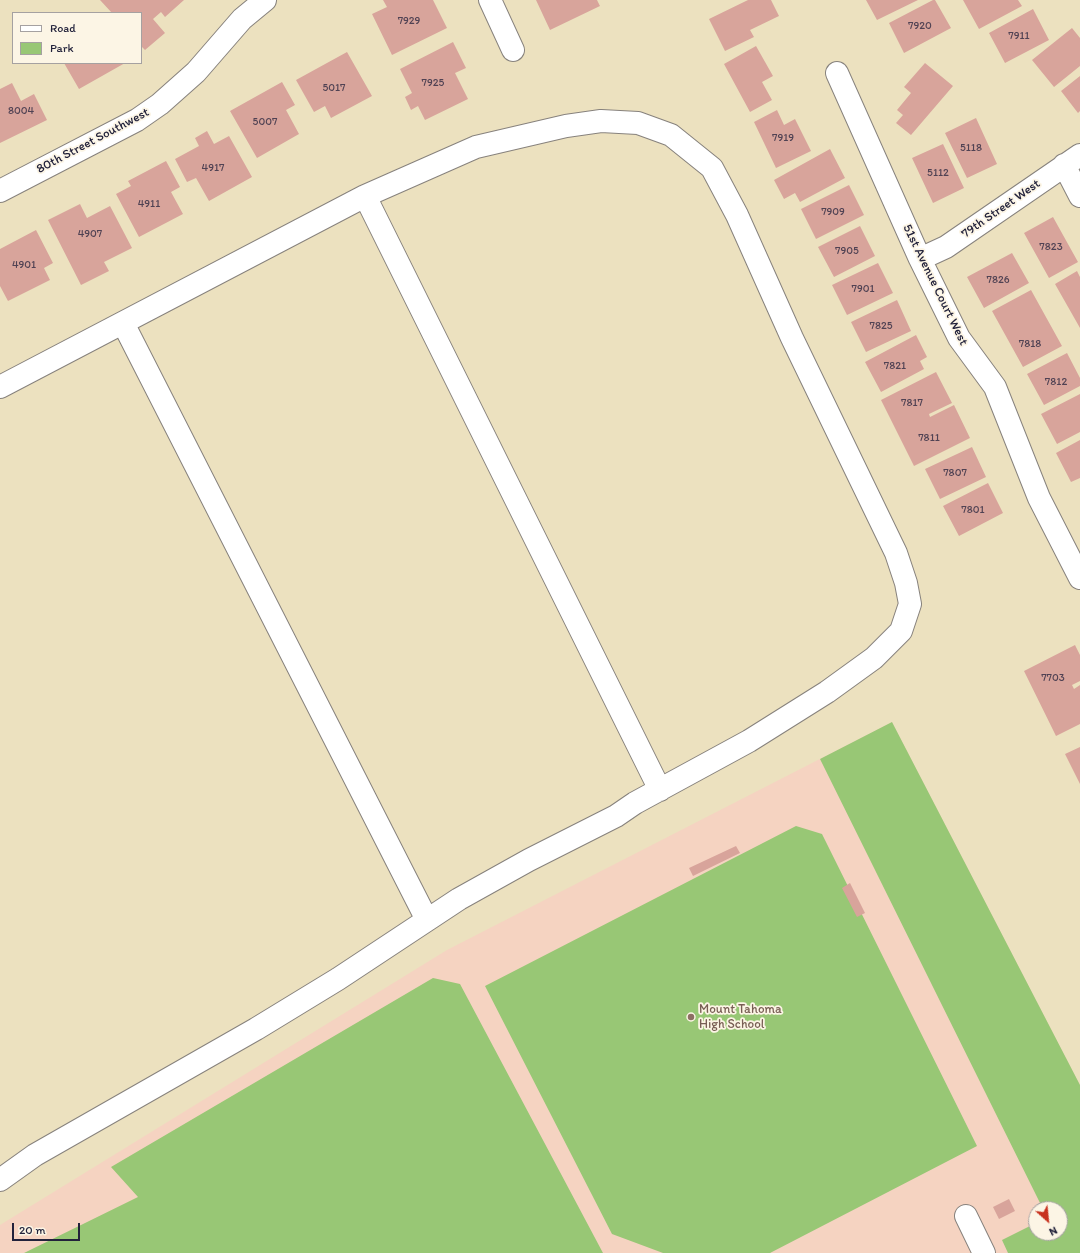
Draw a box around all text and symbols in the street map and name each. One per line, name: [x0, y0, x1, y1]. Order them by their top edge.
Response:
legend: [12, 12, 142, 64]
house number: 7929: [398, 14, 420, 28]
house number: 7920: [908, 19, 932, 33]
text: Road: [50, 21, 76, 35]
house number: 7911: [1008, 29, 1030, 43]
text: Park: [50, 41, 74, 55]
house number: 7925: [422, 76, 444, 90]
house number: 5017: [322, 81, 346, 95]
house number: 8004: [8, 104, 34, 118]
street label: 80th Street Southwest: [34, 105, 152, 177]
house number: 5007: [253, 115, 277, 129]
house number: 7919: [772, 131, 794, 145]
house number: 5118: [960, 141, 982, 155]
house number: 4917: [202, 161, 224, 175]
house number: 5112: [927, 166, 949, 180]
street label: 79th Street West: [959, 176, 1043, 242]
house number: 4911: [138, 197, 160, 211]
house number: 7909: [821, 205, 845, 219]
street label: 51st Avenue Court West: [899, 222, 971, 348]
house number: 4907: [78, 227, 102, 241]
house number: 7823: [1039, 240, 1063, 254]
house number: 7905: [835, 244, 859, 258]
house number: 4901: [12, 258, 36, 272]
house number: 7826: [986, 273, 1010, 287]
house number: 7901: [851, 282, 875, 296]
house number: 7825: [869, 319, 893, 333]
house number: 7818: [1019, 337, 1041, 351]
house number: 7821: [884, 359, 906, 373]
house number: 7812: [1045, 375, 1067, 389]
house number: 7817: [901, 396, 923, 410]
house number: 7811: [918, 431, 940, 445]
house number: 7807: [943, 466, 967, 480]
house number: 7801: [961, 503, 985, 517]
house number: 7703: [1041, 671, 1065, 685]
place label: Mount Tahoma High School: [699, 1002, 782, 1033]
marker: Mount Tahoma High School: [686, 1012, 696, 1022]
north arrow: [1028, 1201, 1068, 1241]
scale bar: [14, 1215, 82, 1241]
text: 20 m: [19, 1223, 46, 1237]
text: N: [1047, 1224, 1059, 1239]

